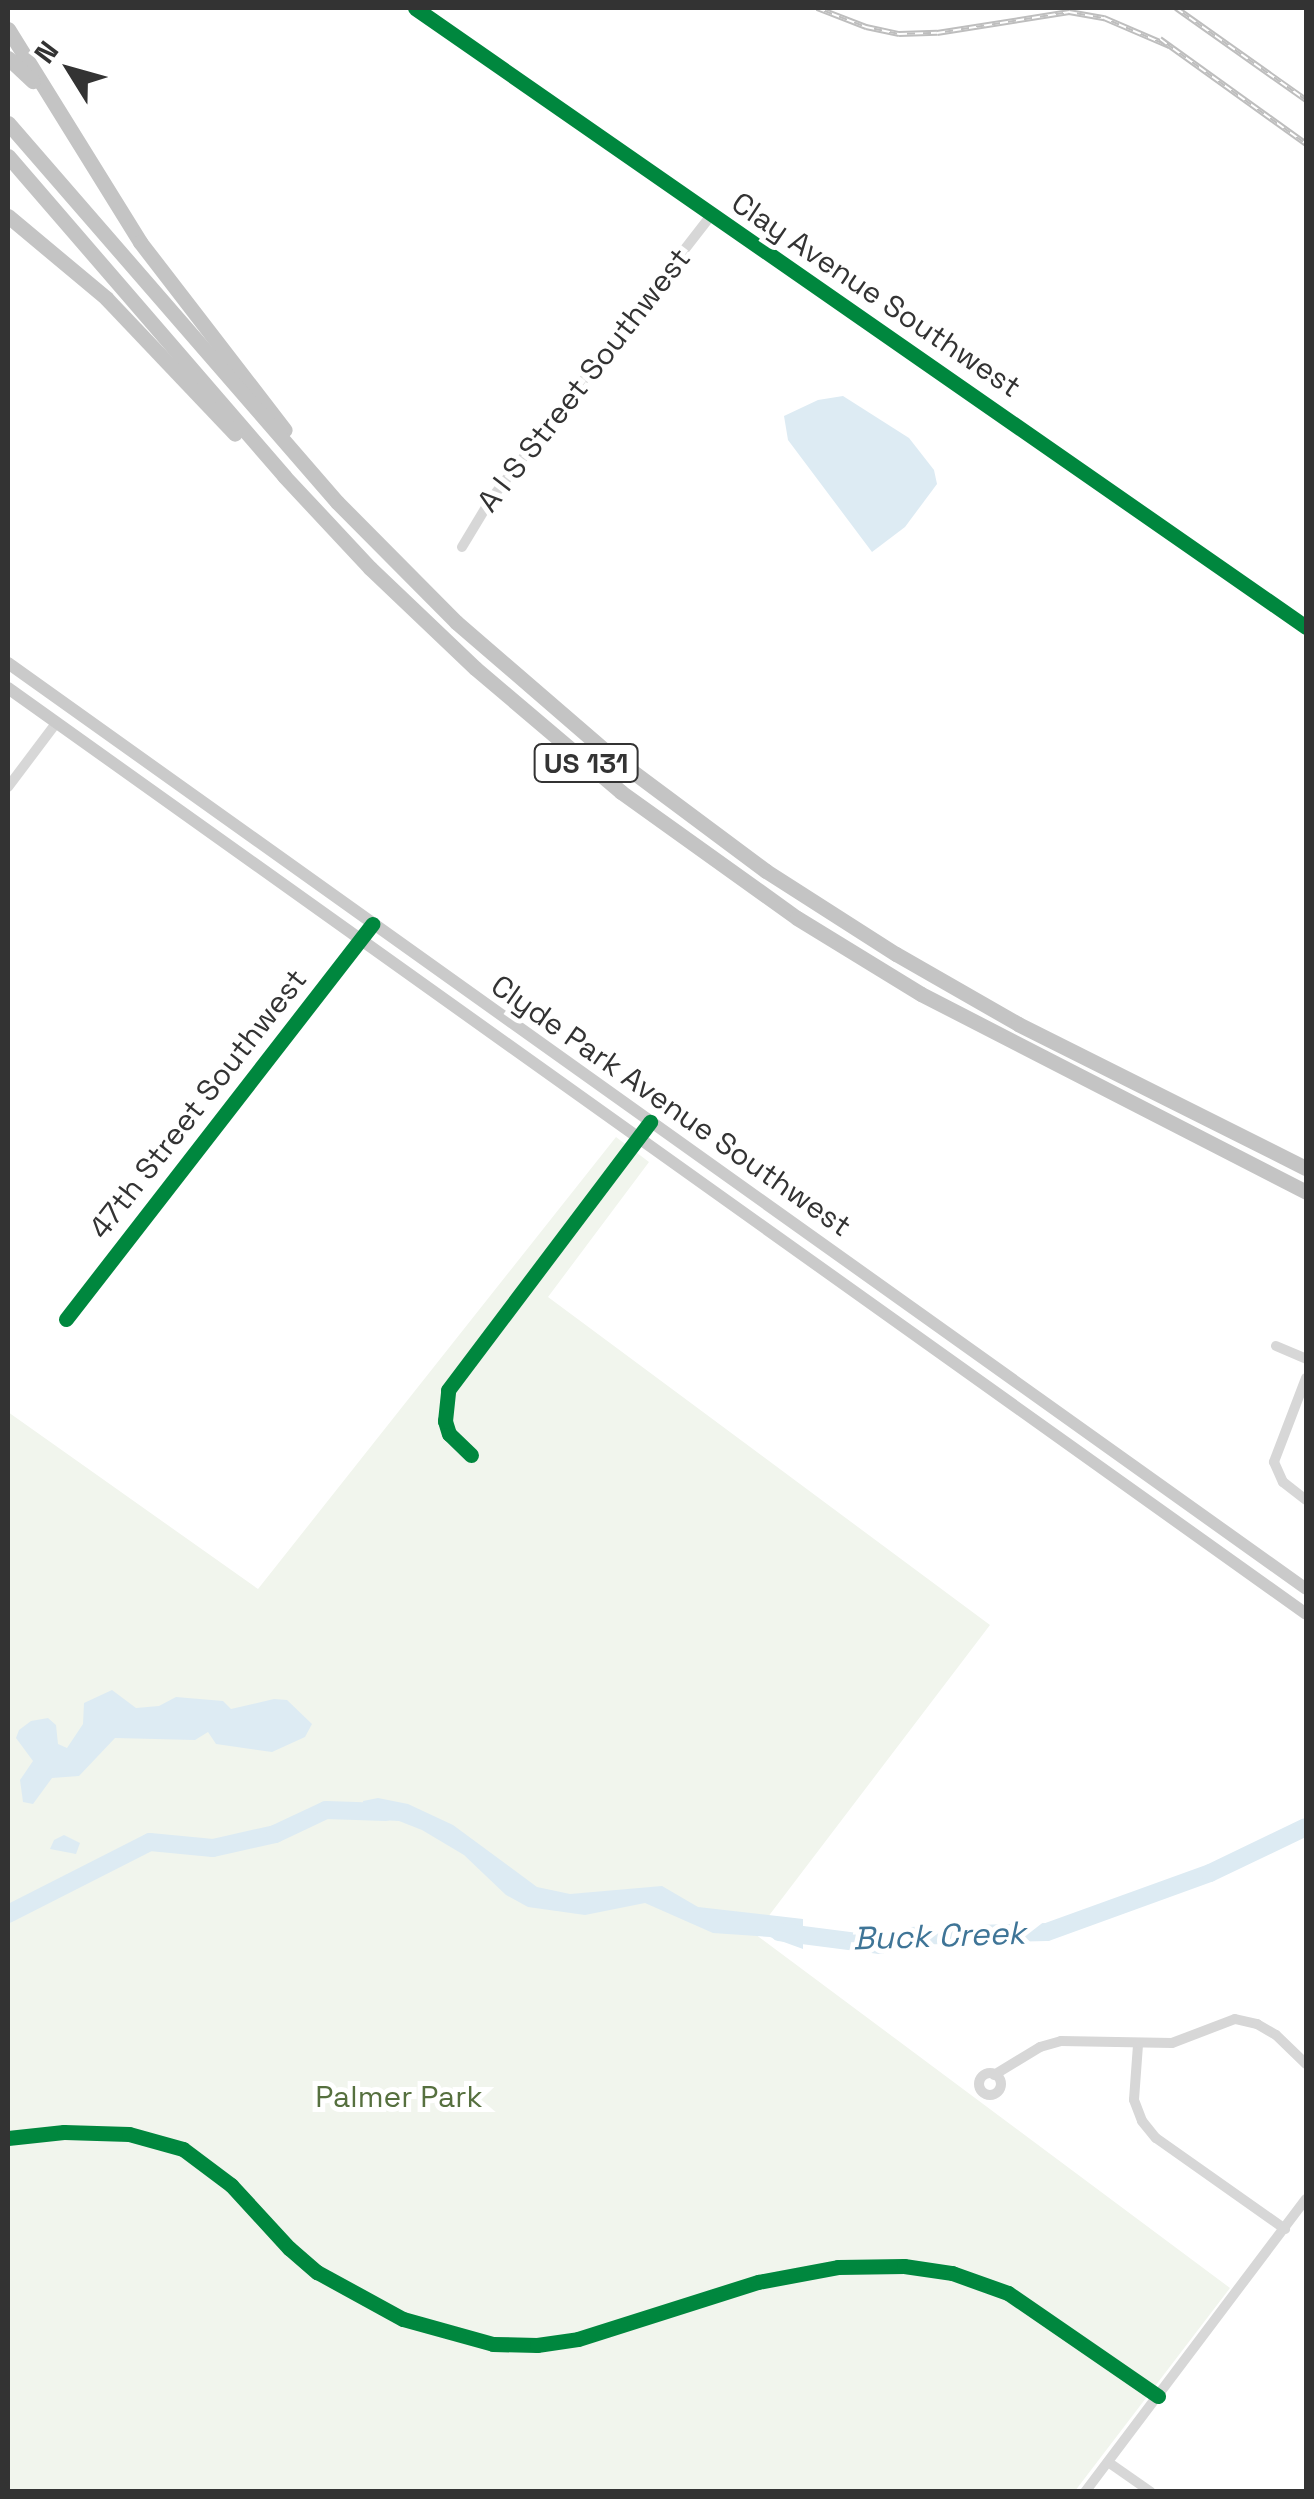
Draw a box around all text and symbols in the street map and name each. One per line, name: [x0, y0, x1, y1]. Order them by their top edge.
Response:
north arrow: [20, 20, 120, 120]
text: N: [26, 34, 66, 70]
street label: Clay Avenue Southwest: [724, 185, 1028, 405]
street label: A I S Street Southwest: [470, 241, 698, 519]
road number: US 131: [534, 740, 638, 786]
street label: 47th Street Southwest: [82, 962, 314, 1246]
street label: Clyde Park Avenue Southwest: [484, 967, 858, 1245]
water label: Buck Creek: [852, 1914, 1026, 1958]
park label: Palmer Park: [315, 2079, 483, 2115]

